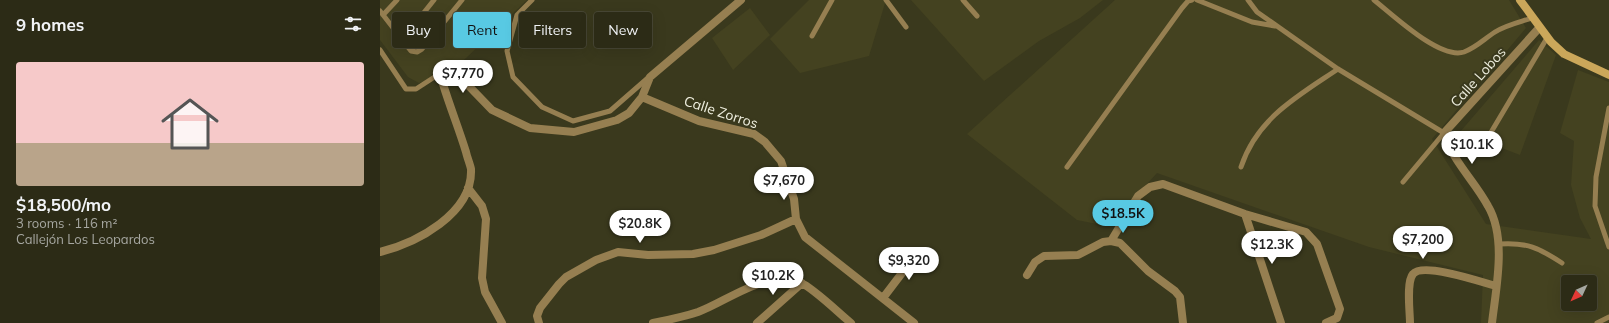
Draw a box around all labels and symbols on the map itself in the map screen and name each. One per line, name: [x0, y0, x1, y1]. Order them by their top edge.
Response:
street label: Calle Lobos: [1446, 43, 1510, 111]
pin: $7,770: [430, 60, 496, 94]
street label: Calle Zorros: [682, 92, 760, 132]
pin: $10.1K: [1439, 131, 1505, 165]
pin: $7,670: [751, 167, 817, 201]
pin: $18.5K: [1090, 200, 1156, 234]
pin: $20.8K: [607, 210, 673, 244]
pin: $7,200: [1390, 226, 1456, 260]
pin: $12.3K: [1239, 231, 1305, 265]
pin: $9,320: [876, 247, 942, 281]
pin: $10.2K: [740, 262, 806, 296]
north arrow: [1561, 275, 1597, 311]

